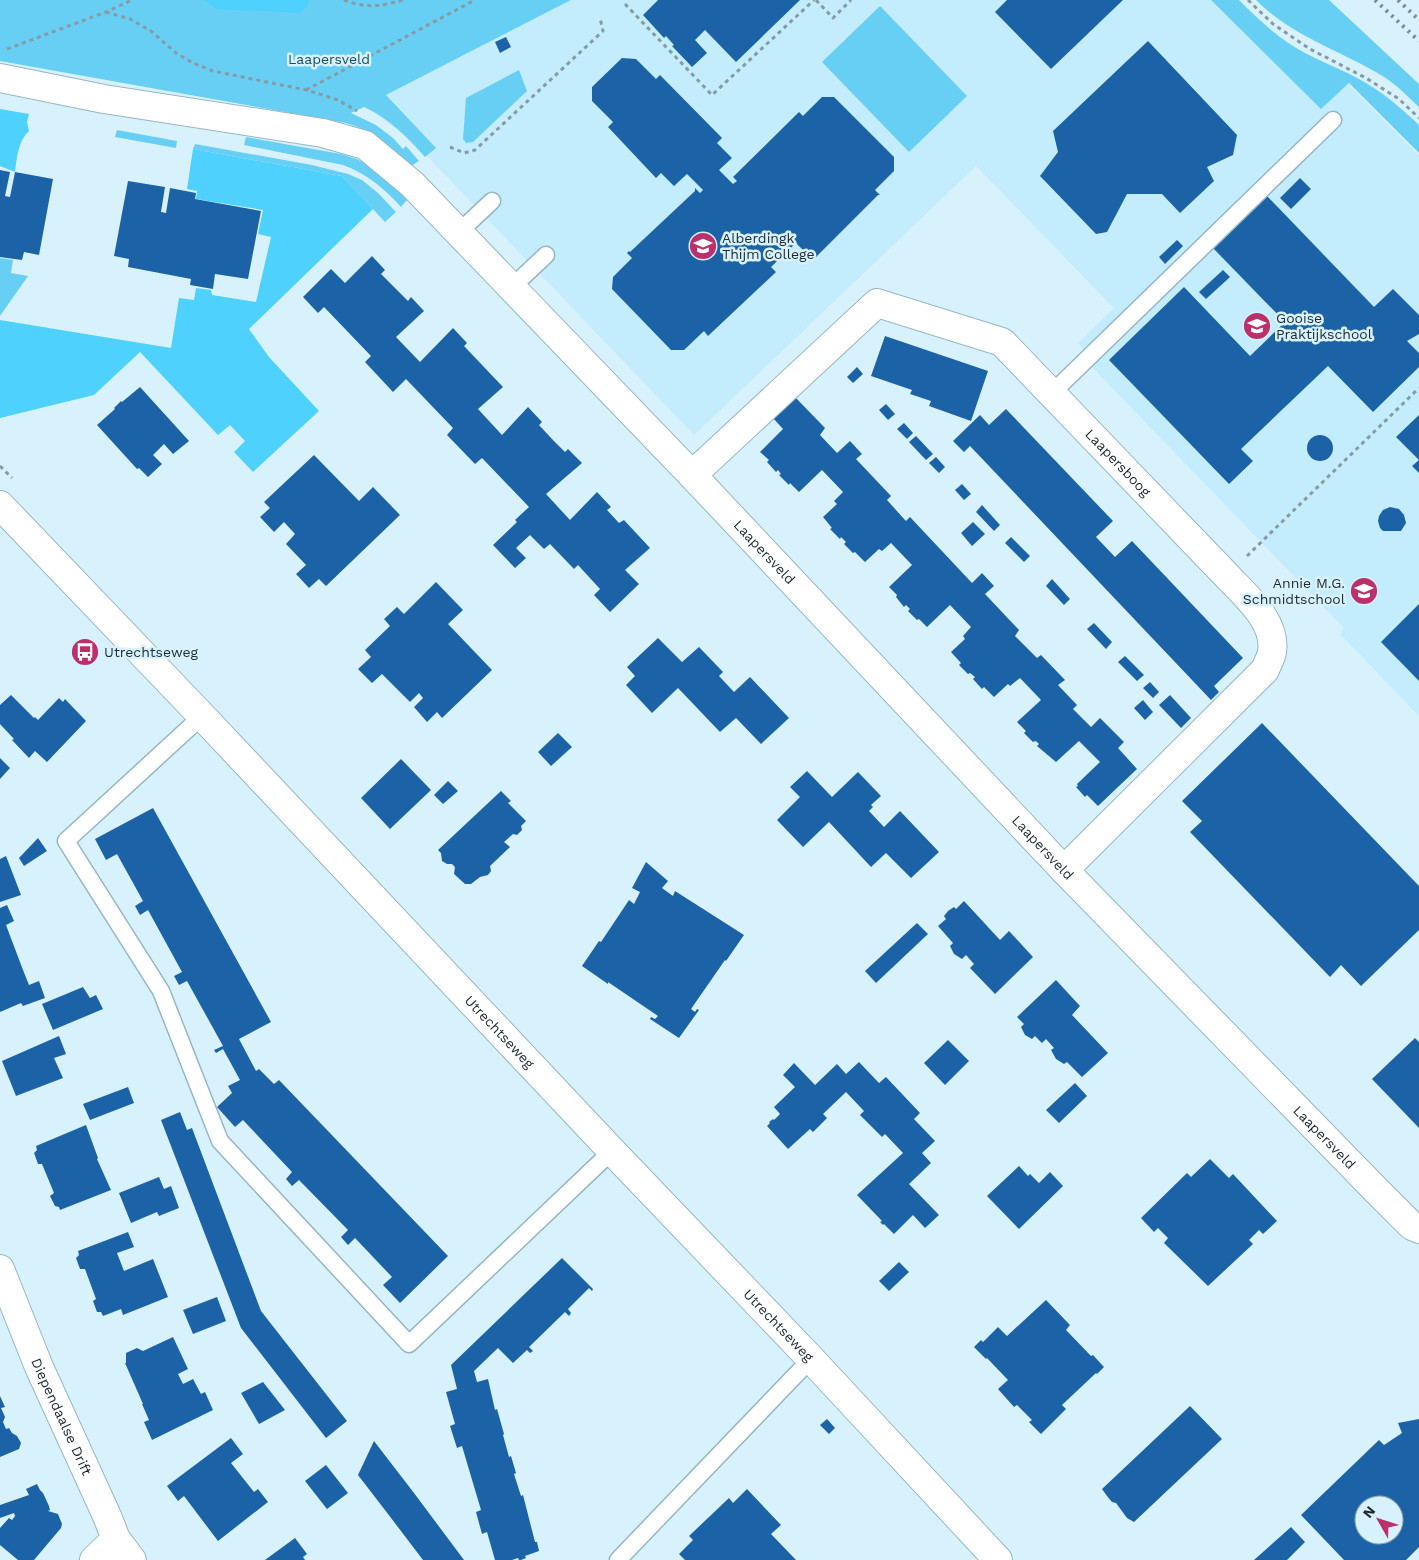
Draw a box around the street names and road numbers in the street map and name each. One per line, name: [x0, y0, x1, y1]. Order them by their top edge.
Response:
street label: Laapersboog: [1082, 426, 1154, 500]
street label: Laapersveld: [730, 517, 798, 587]
street label: Laapersveld: [1009, 812, 1077, 883]
street label: Utrechtseweg: [462, 992, 538, 1072]
street label: Laapersveld: [1290, 1102, 1359, 1172]
street label: Utrechtseweg: [740, 1286, 817, 1365]
street label: Diependaalse Drift: [28, 1356, 95, 1478]

